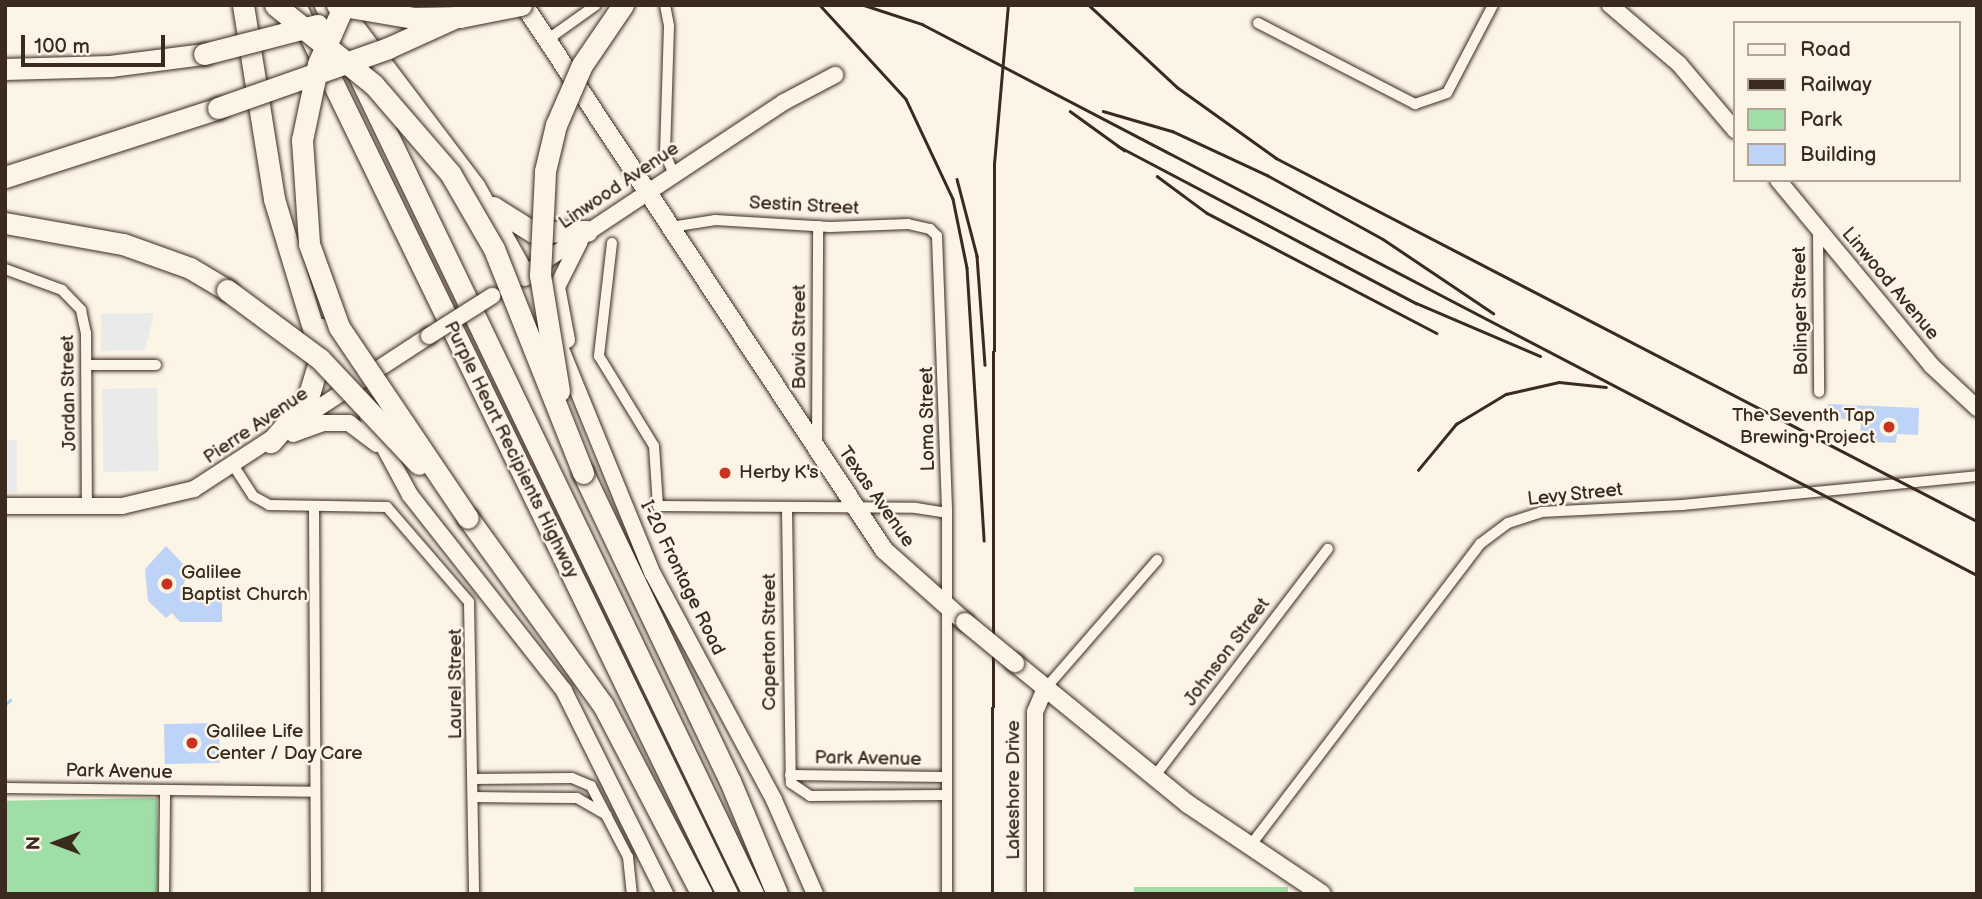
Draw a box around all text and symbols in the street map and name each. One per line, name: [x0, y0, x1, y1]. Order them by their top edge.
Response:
scale bar: [24, 21, 168, 65]
legend: [1734, 21, 1961, 182]
text: 100 m: [34, 34, 90, 59]
text: Road: [1800, 37, 1851, 62]
text: Railway: [1800, 72, 1872, 97]
text: Park: [1800, 107, 1842, 132]
street label: Linwood Avenue: [555, 137, 683, 235]
text: Building: [1800, 142, 1876, 167]
street label: Sestin Street: [748, 192, 860, 220]
street label: Linwood Avenue: [1836, 223, 1944, 345]
street label: Bolinger Street: [1788, 246, 1814, 376]
street label: Bavia Street: [789, 284, 811, 390]
street label: Purple Heart Recipients Highway: [439, 318, 583, 582]
street label: Jordan Street: [57, 335, 81, 451]
street label: Loma Street: [916, 366, 940, 472]
street label: Pierre Avenue: [199, 383, 313, 469]
place label: The Seventh Tap Brewing Project: [1731, 405, 1875, 449]
marker: The Seventh Tap Brewing Project: [1881, 419, 1897, 435]
street label: Texas Avenue: [833, 442, 919, 552]
place label: Herby K's: [739, 462, 820, 484]
marker: Herby K's: [717, 465, 733, 481]
street label: Levy Street: [1526, 479, 1624, 511]
street label: I-20 Frontage Road: [635, 497, 729, 659]
place label: Galilee Baptist Church: [181, 562, 308, 606]
street label: Caperton Street: [759, 573, 781, 711]
marker: Galilee Baptist Church: [159, 576, 175, 592]
street label: Johnson Street: [1179, 593, 1275, 711]
street label: Laurel Street: [445, 629, 467, 739]
street label: Lakeshore Drive: [1003, 720, 1025, 860]
place label: Galilee Life Center / Day Care: [206, 721, 364, 765]
marker: Galilee Life Center / Day Care: [184, 735, 200, 751]
street label: Park Avenue: [814, 747, 922, 771]
street label: Park Avenue: [65, 760, 173, 784]
north arrow: [21, 808, 91, 878]
text: N: [23, 836, 46, 850]

